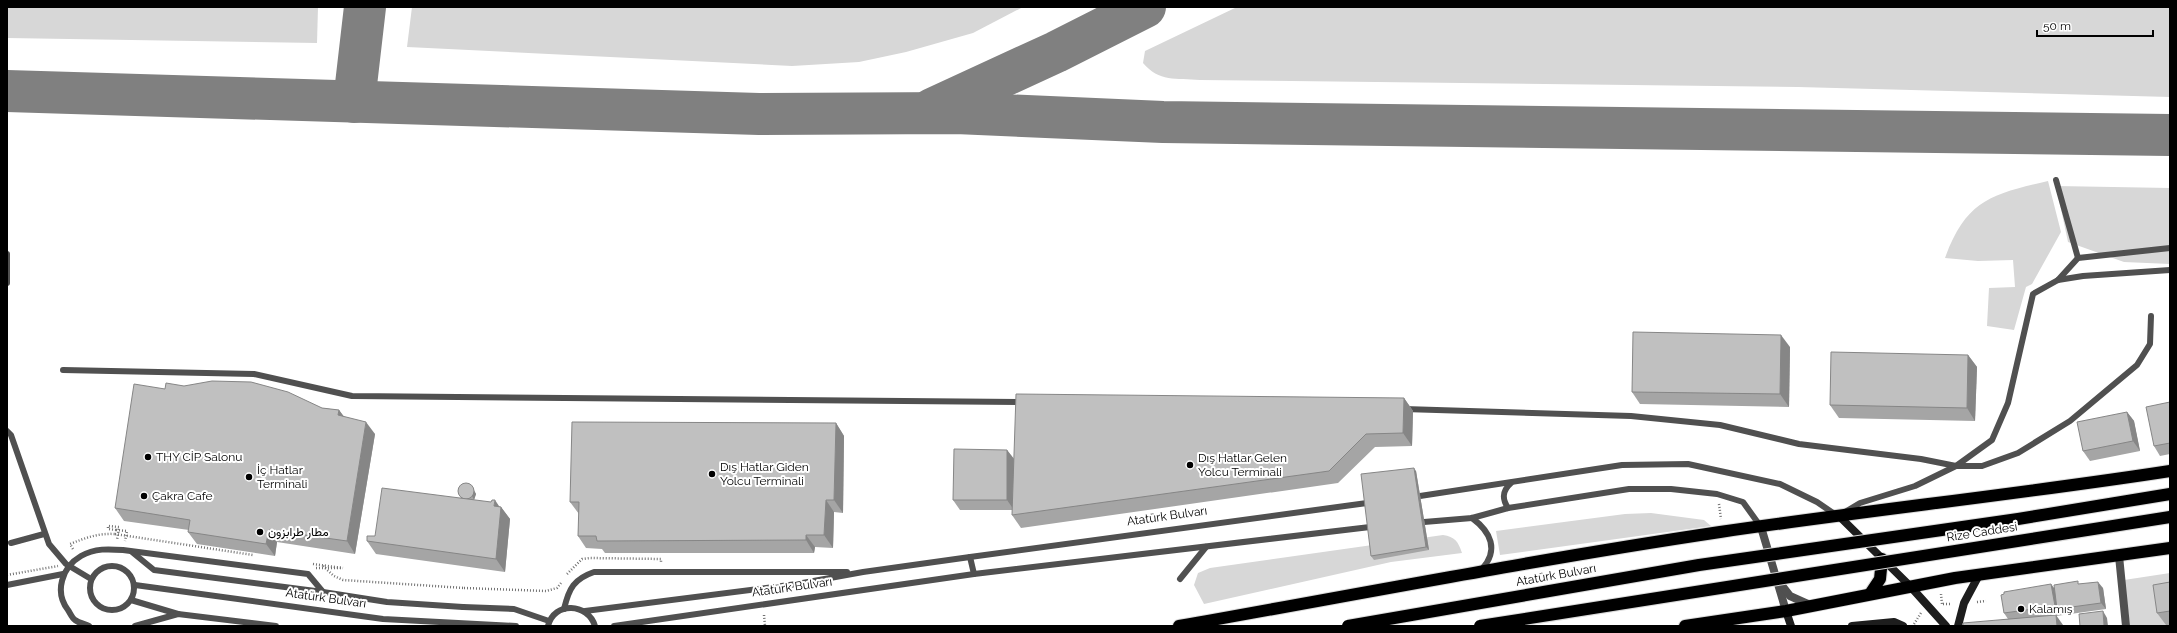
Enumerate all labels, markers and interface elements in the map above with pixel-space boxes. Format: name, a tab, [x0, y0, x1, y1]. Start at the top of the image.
scale bar	[2037, 12, 2153, 38]
text: 50 m	[2043, 19, 2071, 33]
place label: THY CİP Salonu	[156, 450, 242, 464]
place label: Dış Hatlar Gelen Yolcu Terminali	[1198, 451, 1287, 479]
marker: THY CİP Salonu	[143, 452, 153, 462]
place label: Dış Hatlar Giden Yolcu Terminali	[720, 460, 809, 488]
marker: Dış Hatlar Gelen Yolcu Terminali	[1185, 460, 1195, 470]
place label: İç Hatlar Terminali	[257, 463, 307, 491]
marker: Dış Hatlar Giden Yolcu Terminali	[707, 469, 717, 479]
marker: İç Hatlar Terminali	[244, 472, 254, 482]
place label: Çakra Cafe	[152, 489, 212, 503]
marker: Çakra Cafe	[139, 491, 149, 501]
street label: Atatürk Bulvarı	[1126, 503, 1208, 529]
street label: Rize Caddesi	[1946, 519, 2018, 545]
place label: مطار طرابزون	[268, 525, 329, 540]
marker: مطار طرابزون	[255, 527, 265, 537]
street label: Atatürk Bulvarı	[1515, 561, 1597, 589]
street label: Atatürk Bulvarı	[751, 574, 833, 600]
street label: Atatürk Bulvarı	[285, 585, 367, 611]
place label: Kalamış	[2029, 602, 2073, 616]
marker: Kalamış	[2016, 604, 2026, 614]

